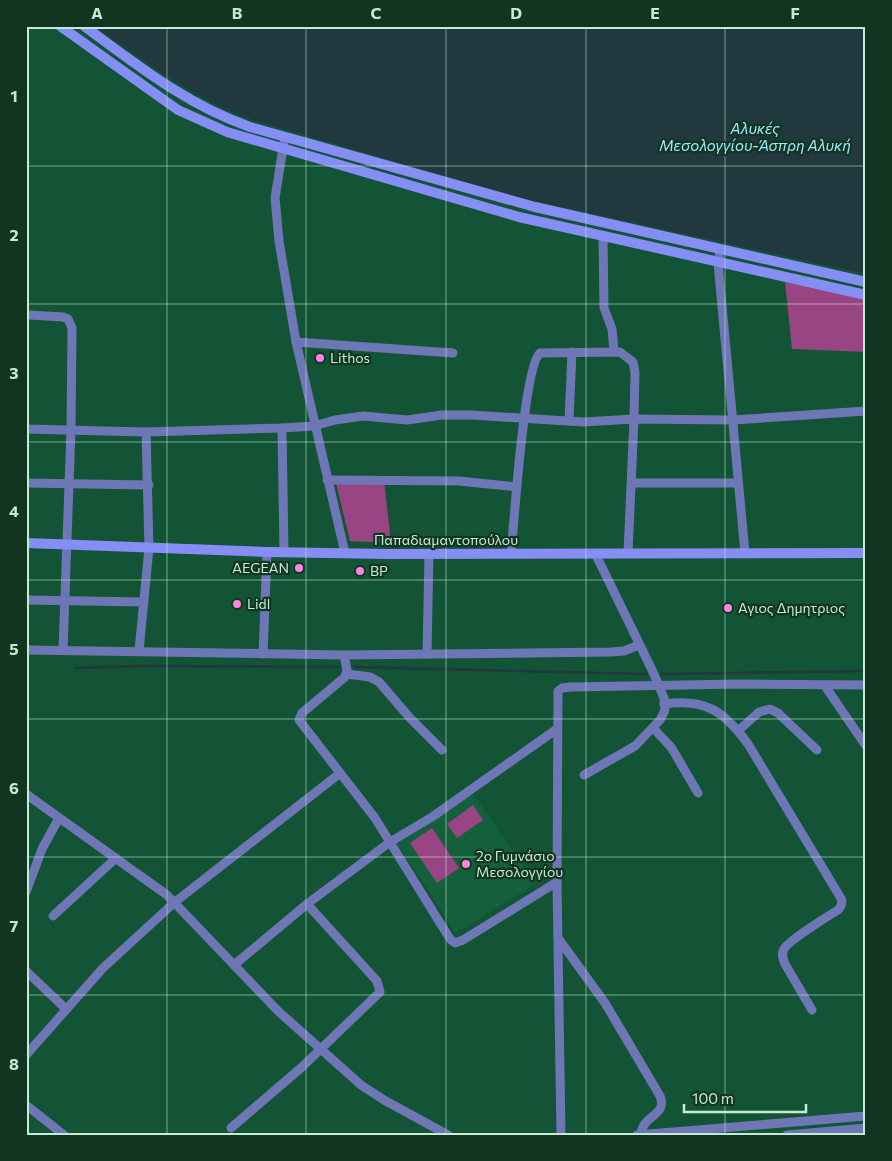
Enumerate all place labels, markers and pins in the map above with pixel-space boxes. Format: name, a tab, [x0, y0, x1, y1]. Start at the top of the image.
place label: Lithos	[330, 349, 370, 366]
marker: Lithos	[314, 352, 326, 364]
place label: AEGEAN	[232, 559, 289, 576]
marker: AEGEAN	[293, 562, 305, 574]
place label: BP	[370, 562, 388, 579]
marker: BP	[354, 565, 366, 577]
place label: Lidl	[247, 595, 270, 612]
marker: Lidl	[231, 598, 243, 610]
place label: Αγιος Δημητριος	[738, 599, 845, 616]
marker: Αγιος Δημητριος	[722, 602, 734, 614]
place label: 2ο Γυμνάσιο Μεσολογγίου	[476, 847, 563, 880]
marker: 2ο Γυμνάσιο Μεσολογγίου	[460, 858, 472, 870]

